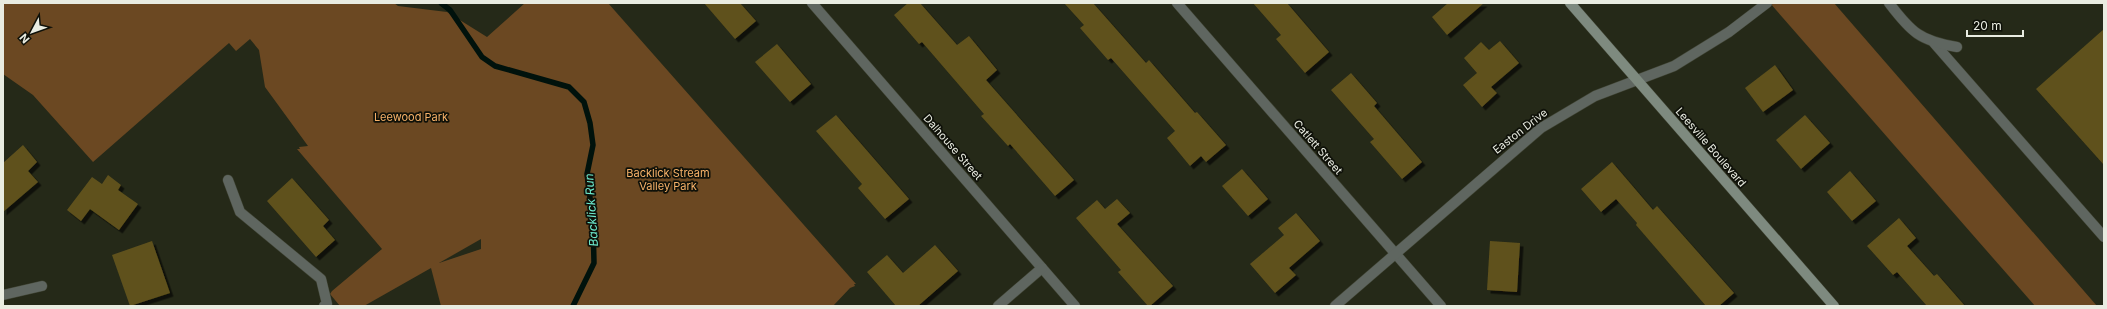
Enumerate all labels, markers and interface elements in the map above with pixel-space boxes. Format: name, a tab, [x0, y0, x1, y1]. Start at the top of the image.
north arrow	[12, 12, 52, 52]
scale bar	[1967, 12, 2023, 38]
text: 20 m	[1973, 18, 2002, 33]
text: N	[16, 31, 32, 46]
street label: Leesville Boulevard	[1673, 104, 1749, 190]
street label: Easton Drive	[1490, 105, 1550, 157]
park label: Leewood Park	[374, 110, 448, 124]
street label: Dalhouse Street	[921, 111, 986, 183]
street label: Catlett Street	[1290, 117, 1346, 178]
park label: Backlick Stream Valley Park	[626, 166, 710, 193]
water label: Backlick Run	[581, 173, 601, 247]

